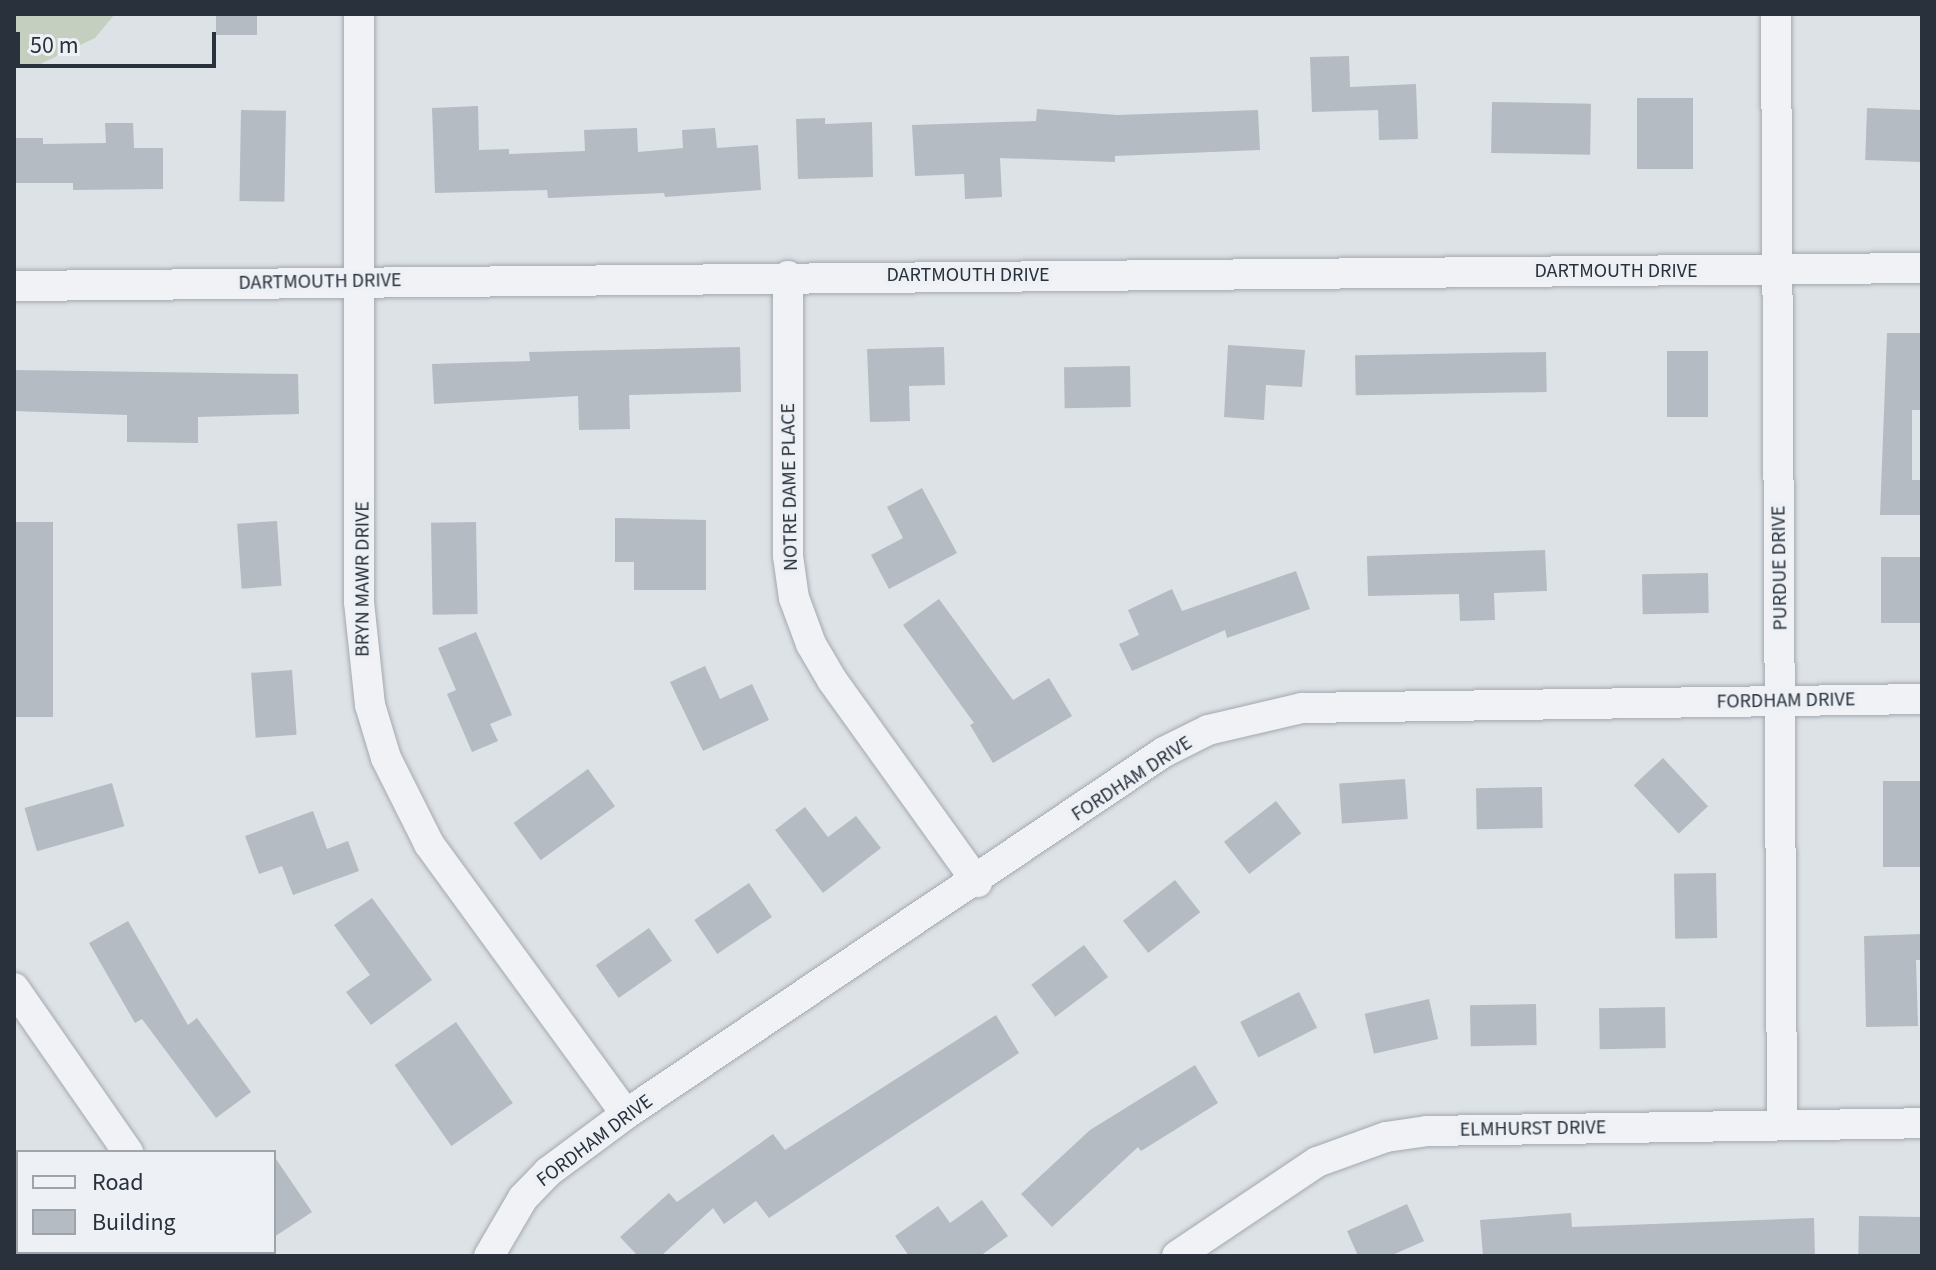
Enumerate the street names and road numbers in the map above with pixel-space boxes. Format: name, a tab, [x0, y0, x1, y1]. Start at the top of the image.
street label: DARTMOUTH DRIVE	[1534, 259, 1698, 283]
street label: DARTMOUTH DRIVE	[886, 263, 1050, 287]
street label: DARTMOUTH DRIVE	[238, 269, 402, 295]
street label: NOTRE DAME PLACE	[777, 403, 803, 571]
street label: BRYN MAWR DRIVE	[351, 501, 375, 657]
street label: PURDUE DRIVE	[1767, 505, 1793, 631]
street label: FORDHAM DRIVE	[1716, 688, 1856, 714]
street label: FORDHAM DRIVE	[1067, 731, 1197, 827]
street label: FORDHAM DRIVE	[532, 1090, 658, 1192]
street label: ELMHURST DRIVE	[1459, 1116, 1607, 1142]

